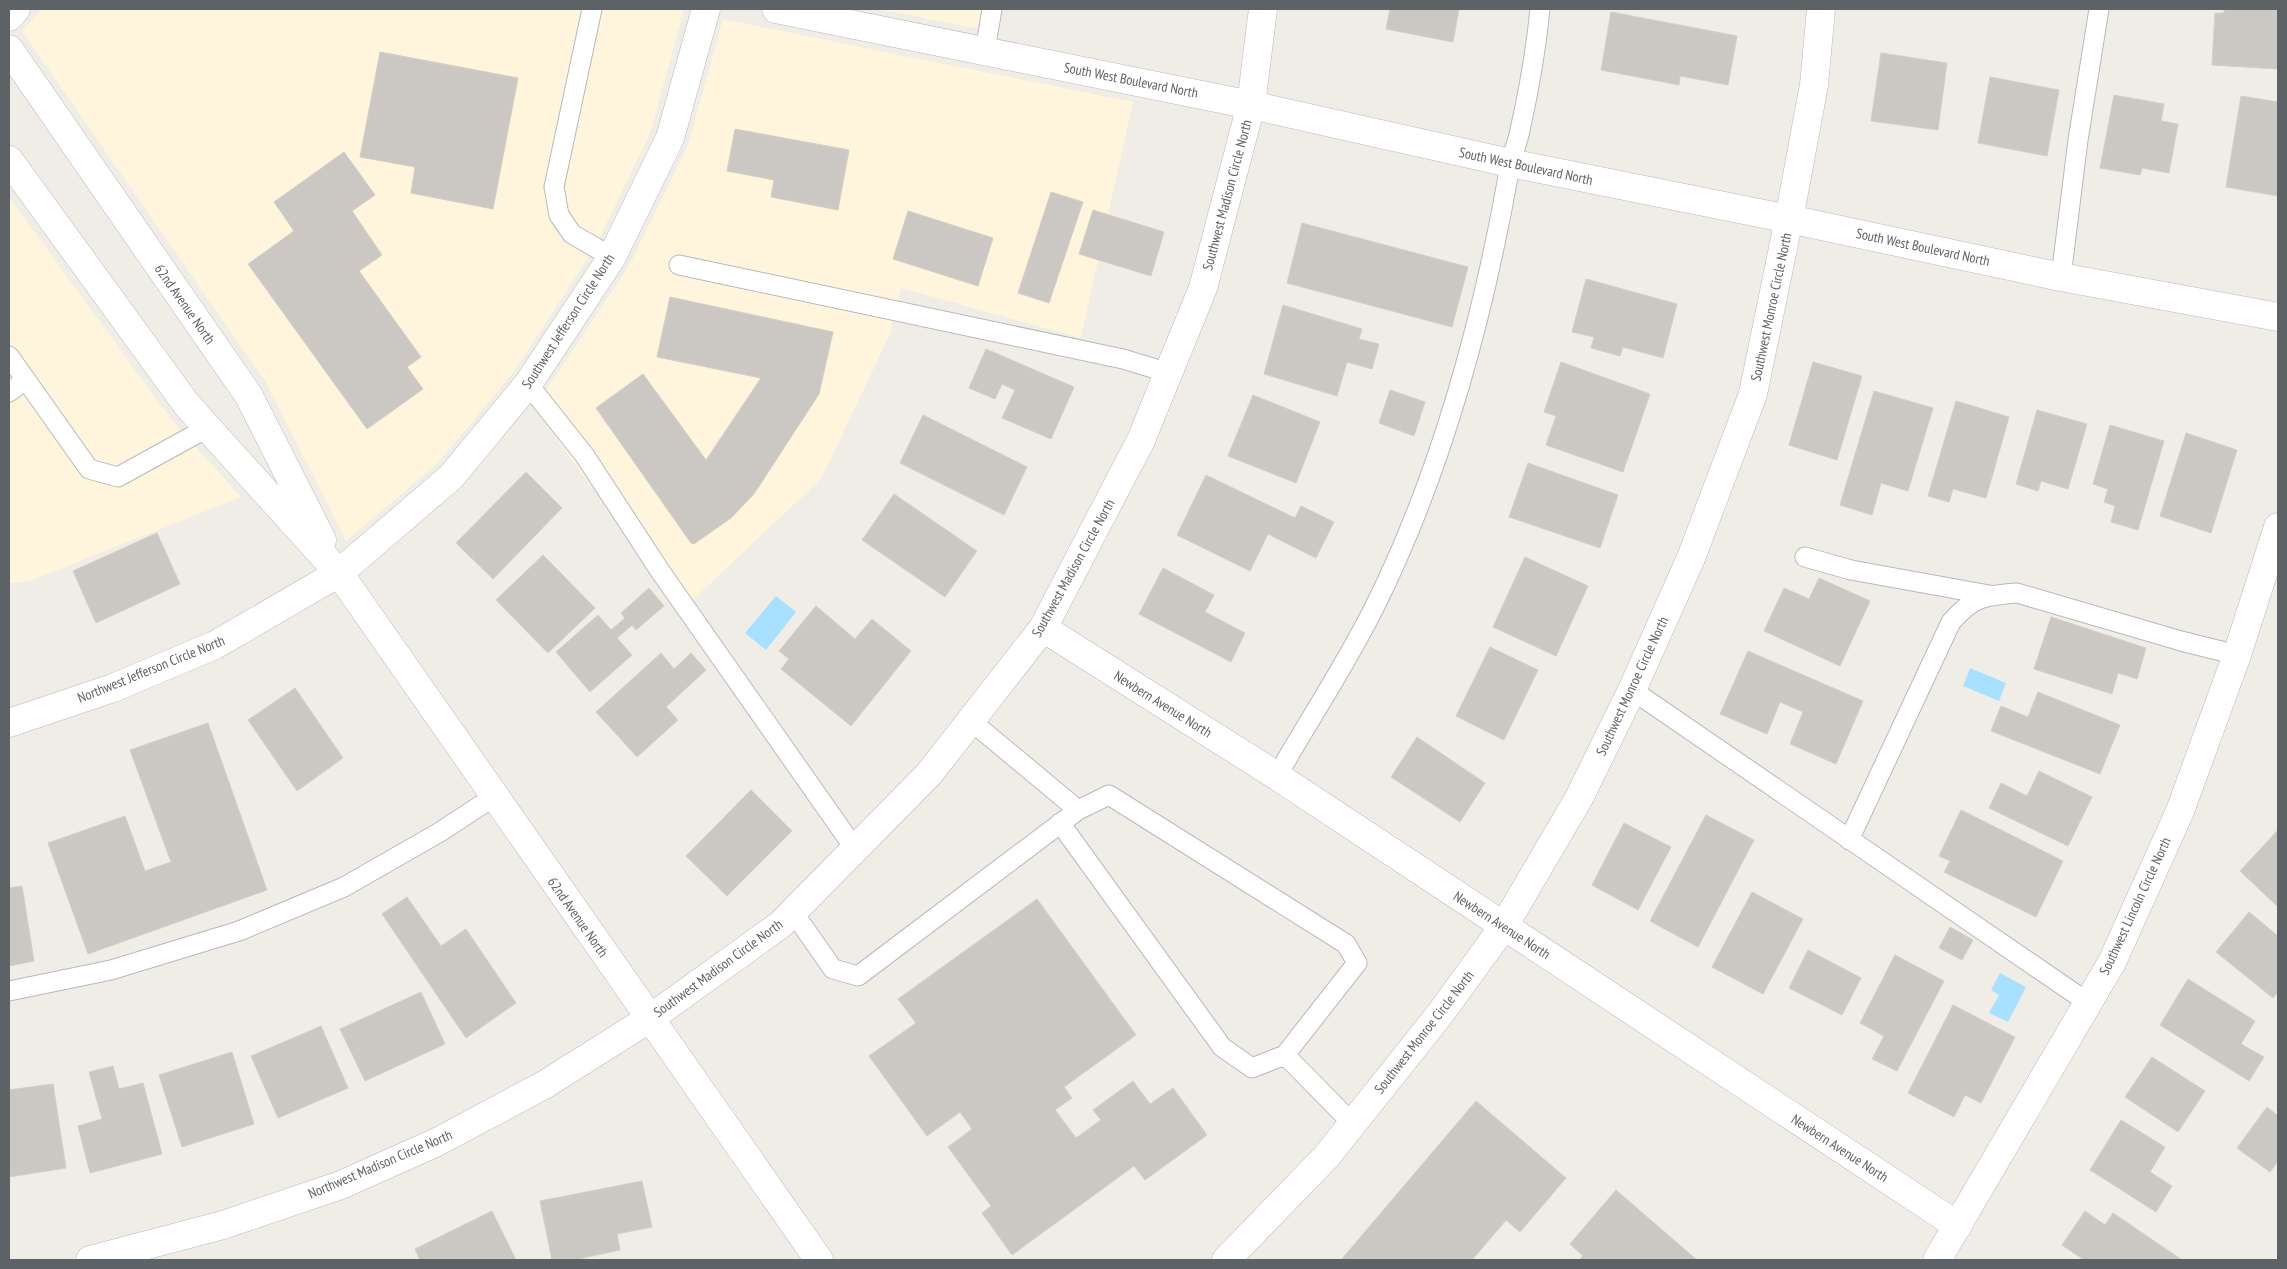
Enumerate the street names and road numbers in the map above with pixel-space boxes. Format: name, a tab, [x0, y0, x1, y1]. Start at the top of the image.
street label: South West Boulevard North	[1062, 58, 1200, 102]
street label: Southwest Madison Circle North	[1198, 118, 1256, 272]
street label: South West Boulevard North	[1457, 143, 1595, 189]
street label: South West Boulevard North	[1854, 224, 1992, 270]
street label: Southwest Monroe Circle North	[1746, 231, 1796, 383]
street label: Southwest Jefferson Circle North	[518, 250, 618, 392]
street label: 62nd Avenue North	[151, 261, 219, 347]
street label: Southwest Madison Circle North	[1028, 496, 1118, 640]
street label: Southwest Monroe Circle North	[1592, 614, 1672, 758]
street label: Northwest Jefferson Circle North	[75, 631, 227, 707]
street label: Newbern Avenue North	[1111, 667, 1215, 741]
street label: Southwest Lincoln Circle North	[2095, 834, 2175, 978]
street label: 62nd Avenue North	[544, 874, 612, 960]
street label: Newbern Avenue North	[1450, 887, 1554, 963]
street label: Southwest Madison Circle North	[650, 915, 786, 1021]
street label: Southwest Monroe Circle North	[1370, 967, 1478, 1097]
street label: Newbern Avenue North	[1788, 1110, 1892, 1186]
street label: Northwest Madison Circle North	[305, 1125, 455, 1203]

